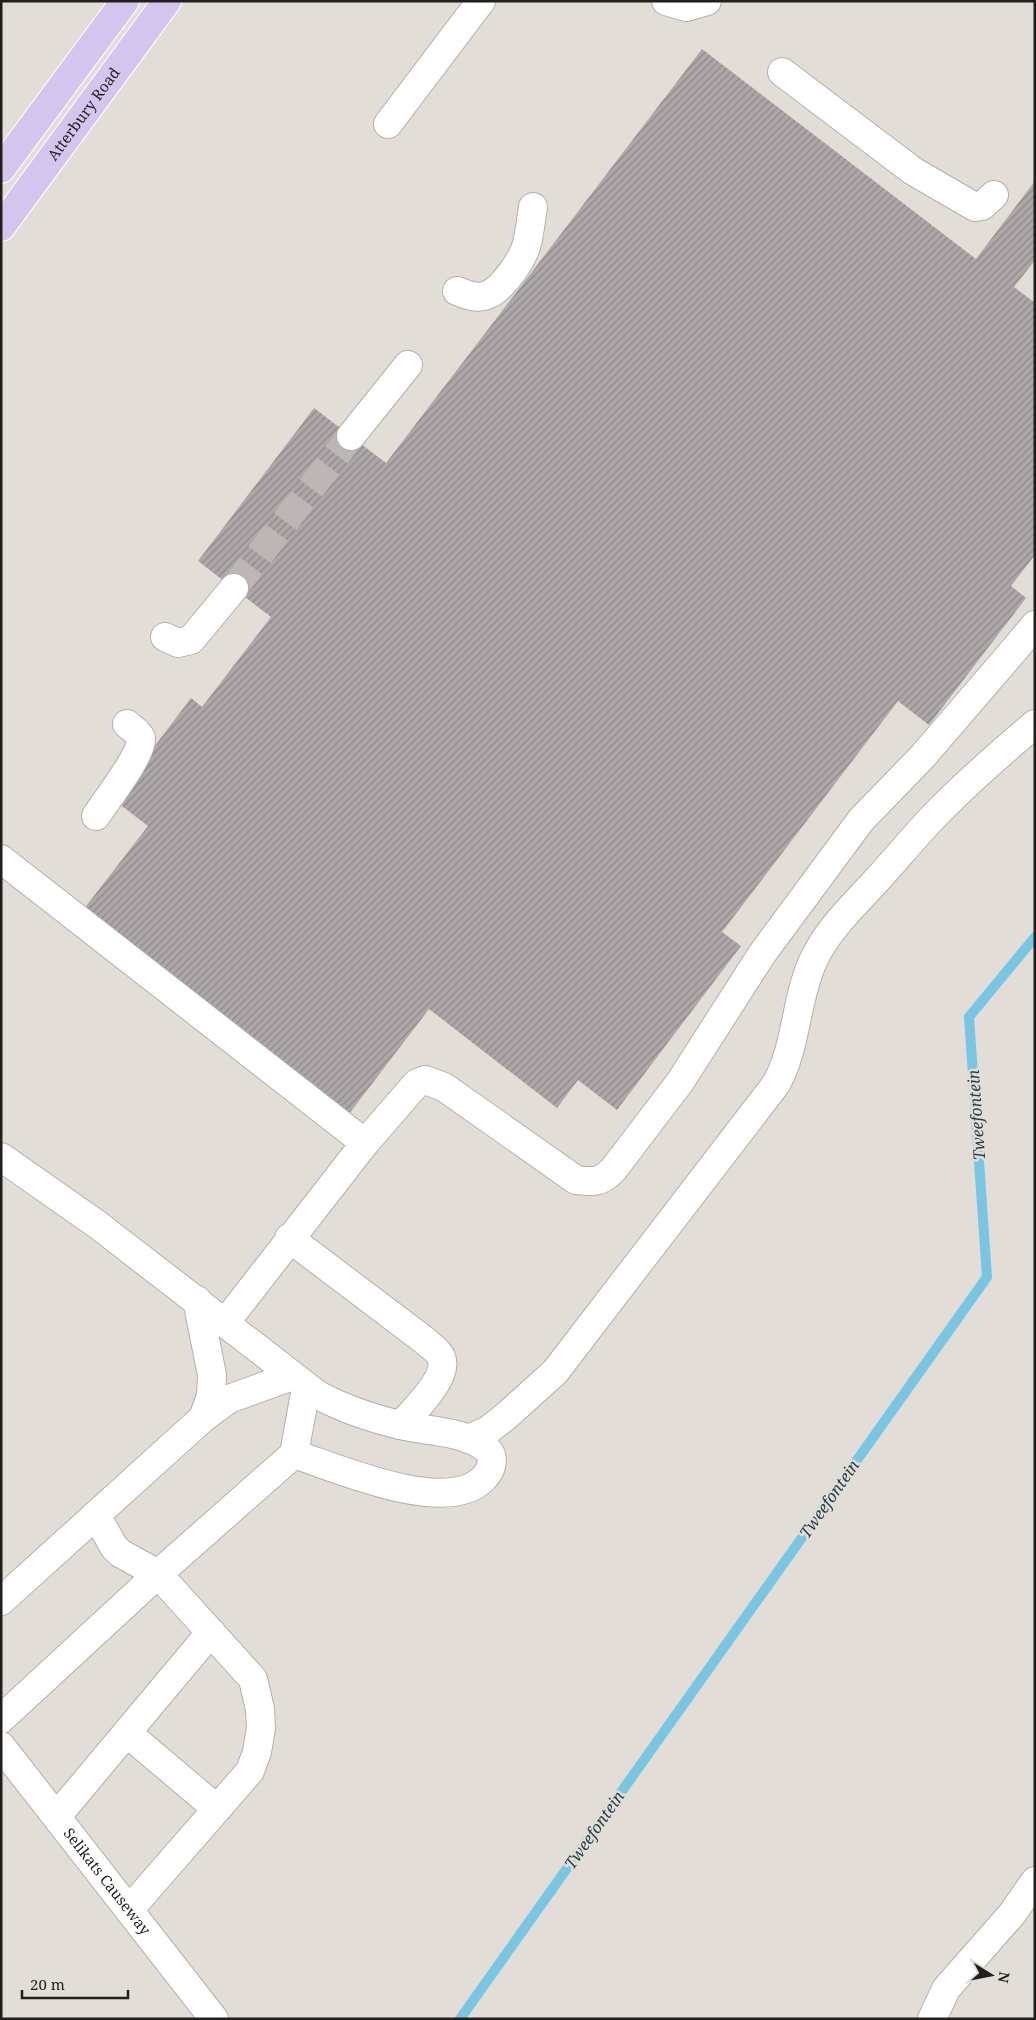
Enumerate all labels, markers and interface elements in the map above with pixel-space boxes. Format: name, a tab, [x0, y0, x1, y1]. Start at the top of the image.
street label: Atterbury Road	[42, 63, 124, 164]
water label: Tweefontein	[962, 1069, 990, 1161]
water label: Tweefontein	[794, 1455, 864, 1542]
water label: Tweefontein	[559, 1786, 629, 1873]
street label: Selikats Causeway	[60, 1823, 156, 1939]
north arrow	[966, 1950, 1016, 2000]
scale bar	[22, 1968, 129, 2000]
text: N	[994, 1970, 1015, 1984]
text: 20 m	[30, 1974, 65, 1994]

